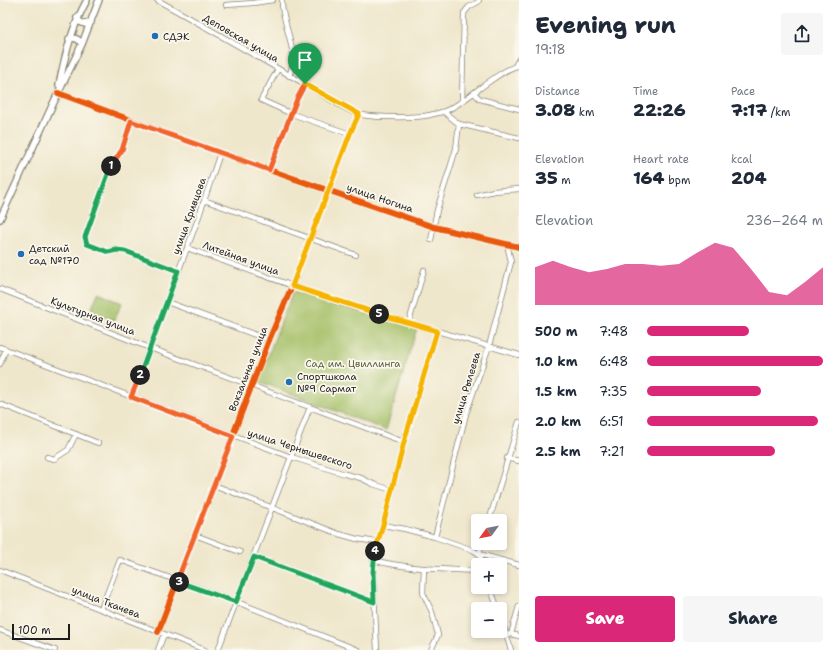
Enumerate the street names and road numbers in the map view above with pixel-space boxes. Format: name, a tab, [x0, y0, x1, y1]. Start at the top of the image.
street label: Деповская улица	[201, 11, 282, 65]
street label: улица Кривцова	[169, 175, 209, 256]
street label: улица Ногина	[345, 181, 416, 216]
street label: Литейная улица	[201, 238, 282, 278]
street label: Культурная улица	[49, 294, 138, 338]
street label: Вокзальная улица	[226, 324, 271, 413]
street label: улица Рылеева	[449, 350, 483, 426]
street label: улица Чернышевского	[246, 426, 354, 472]
street label: улица Ткачева	[70, 583, 143, 621]

